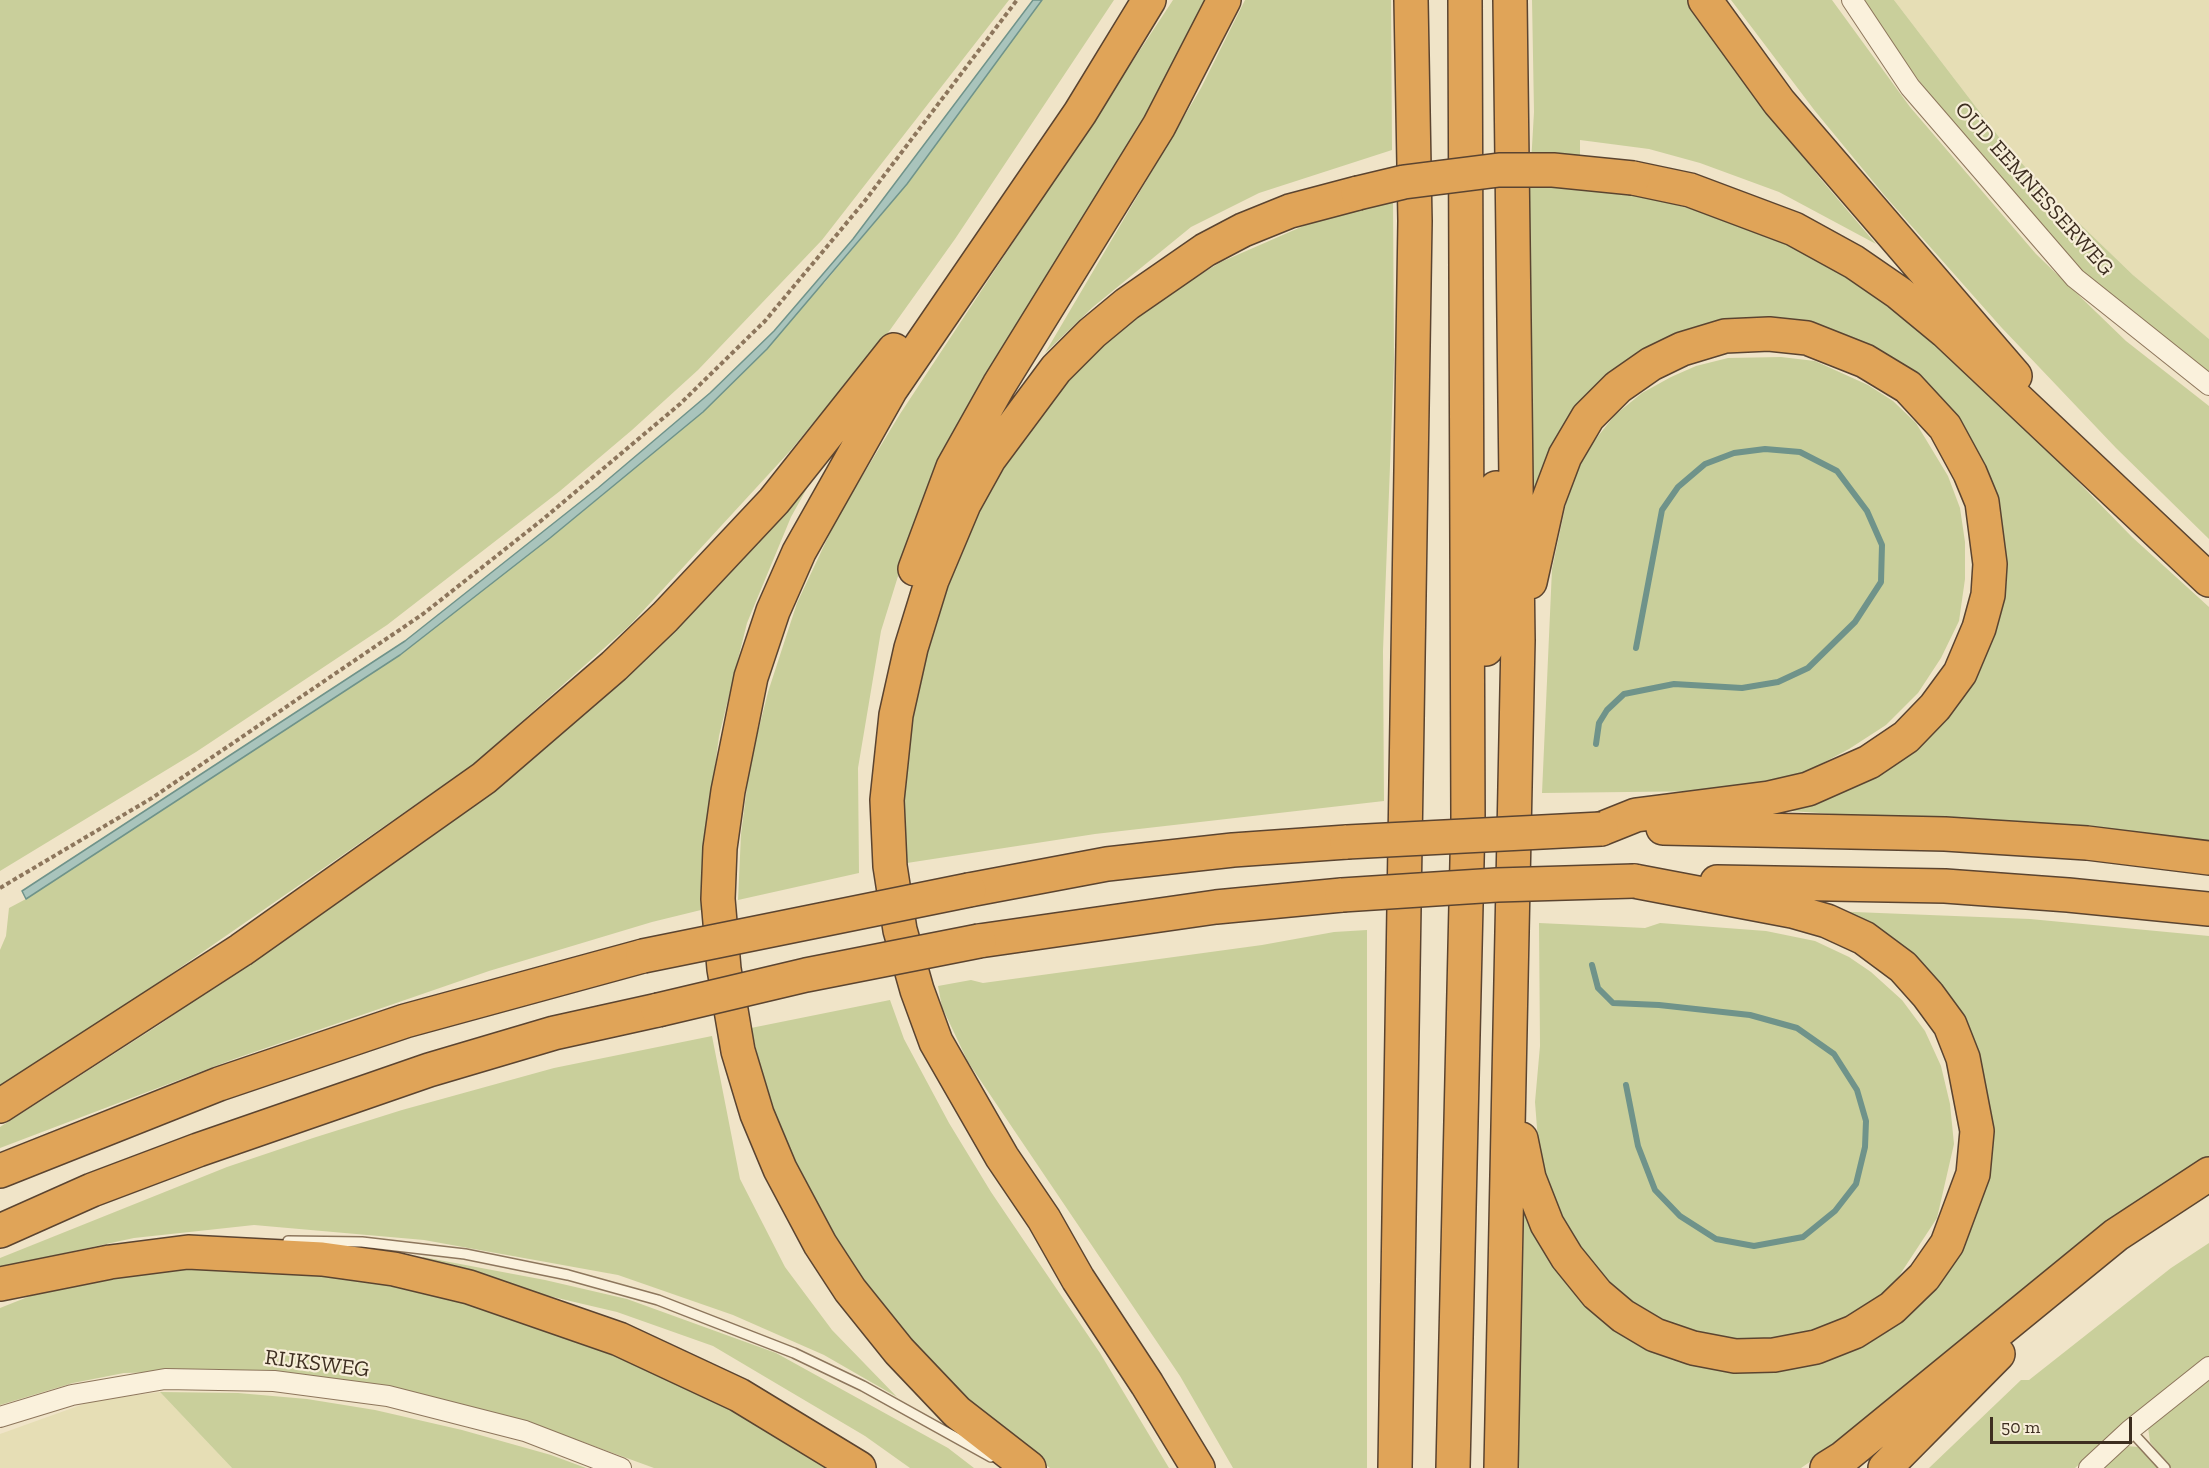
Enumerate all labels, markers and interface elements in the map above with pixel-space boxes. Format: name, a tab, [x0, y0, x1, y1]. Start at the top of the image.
street label: OUD EEMNESSERWEG	[1949, 97, 2119, 281]
street label: RIJKSWEG	[263, 1344, 371, 1384]
scale bar	[1993, 1405, 2136, 1443]
text: 50 m	[2001, 1416, 2040, 1438]

